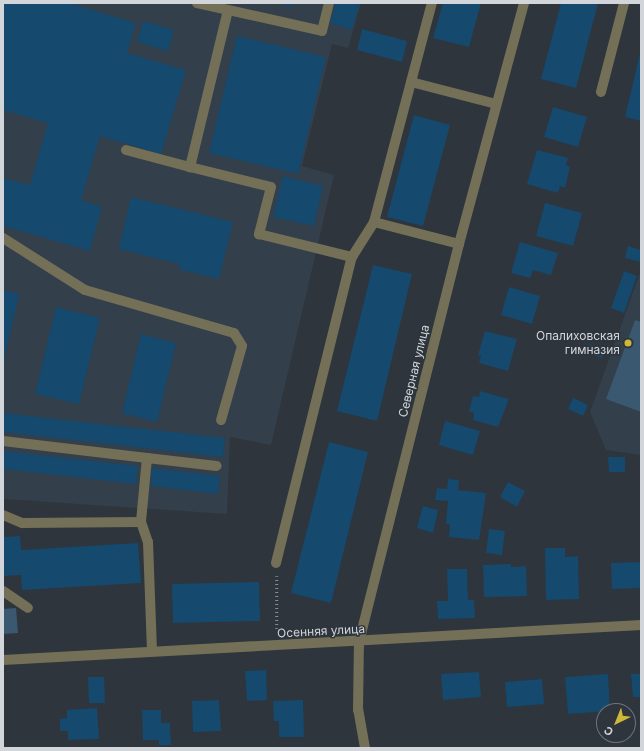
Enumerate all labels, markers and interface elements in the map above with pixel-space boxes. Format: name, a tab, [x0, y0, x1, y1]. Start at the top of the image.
street label: Северная улица	[396, 323, 432, 419]
place label: Опалиховская гимназия	[536, 329, 620, 357]
marker: Опалиховская гимназия	[623, 338, 633, 348]
street label: Осенняя улица	[277, 622, 365, 640]
north arrow	[596, 703, 636, 743]
text: С	[601, 723, 616, 739]

